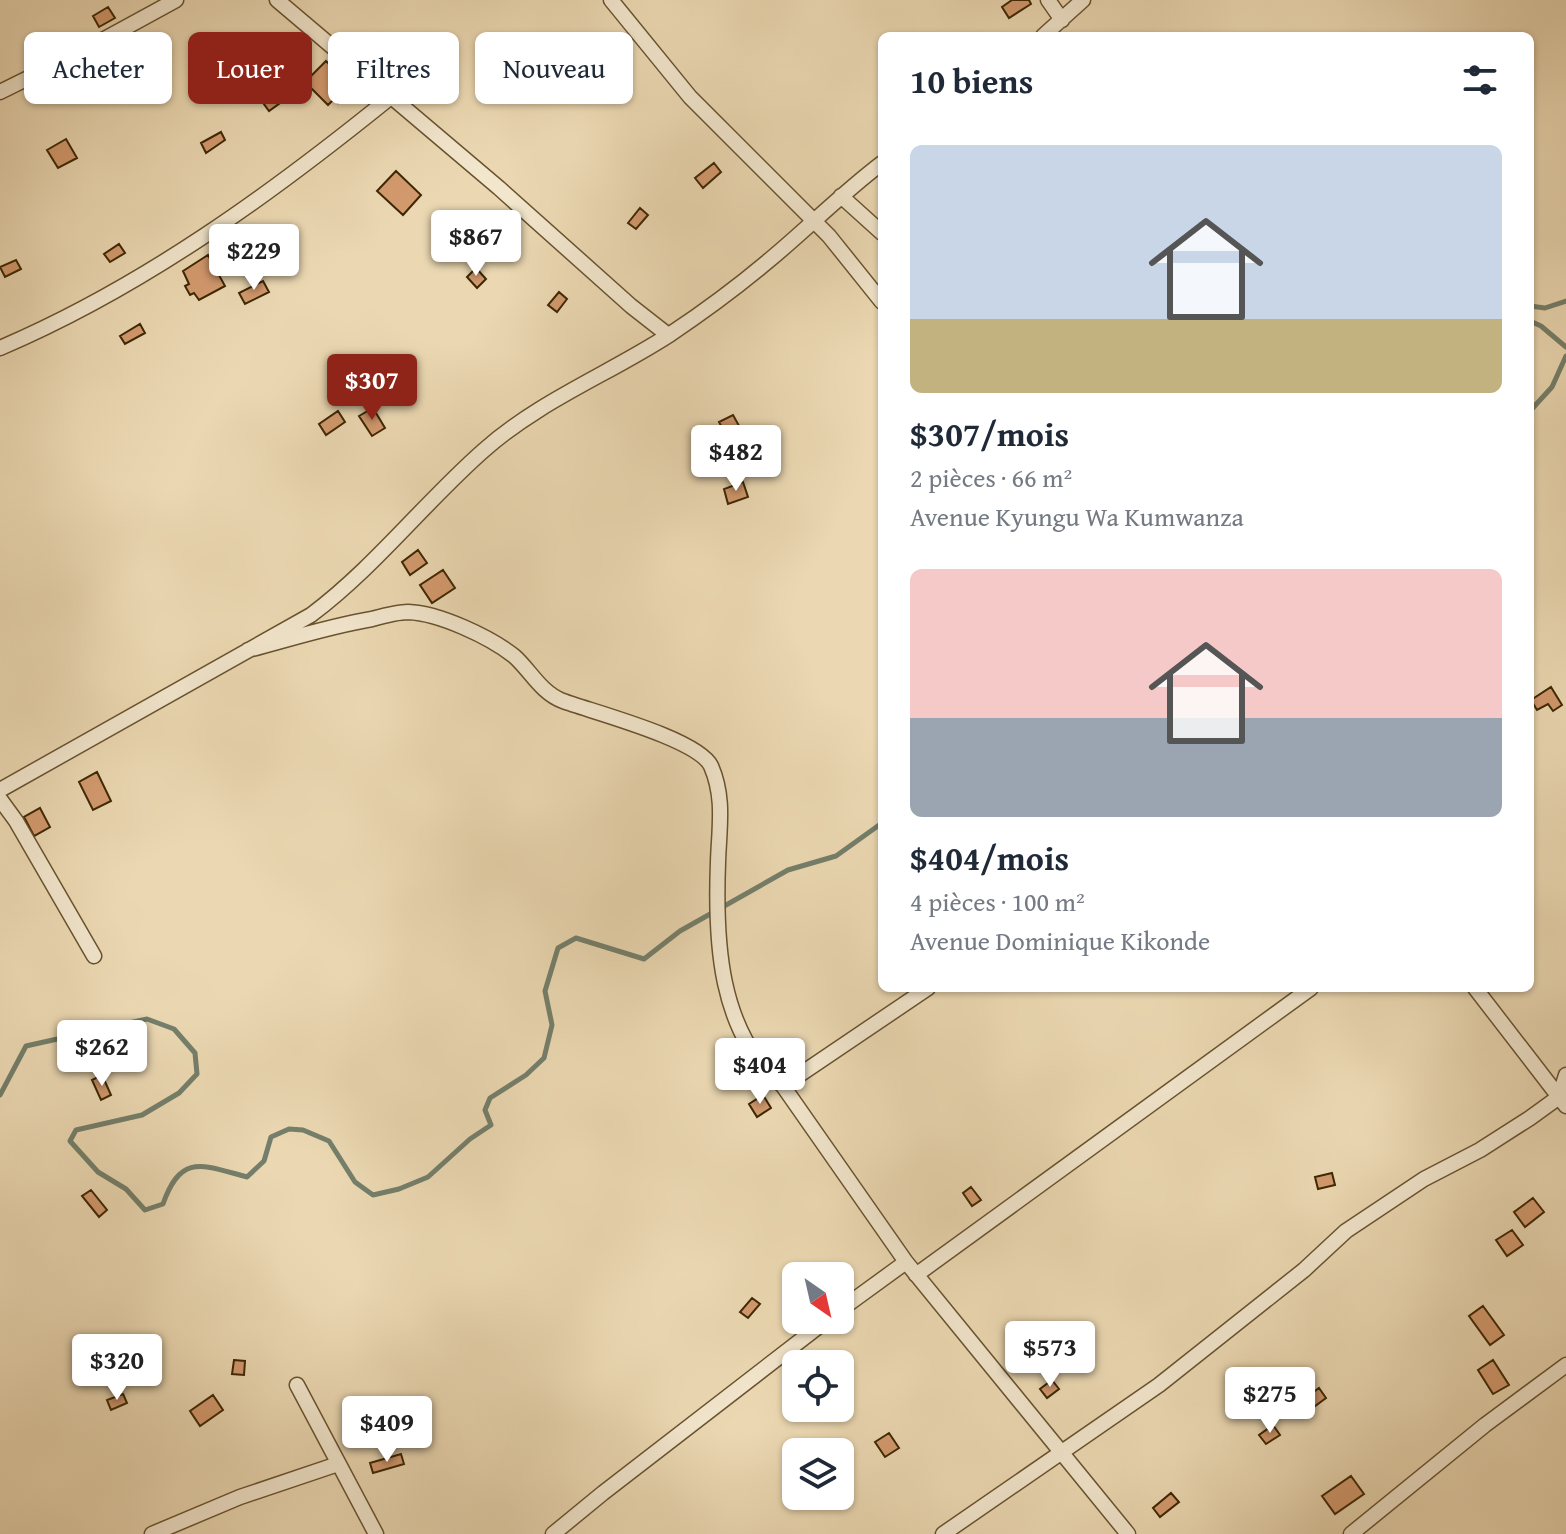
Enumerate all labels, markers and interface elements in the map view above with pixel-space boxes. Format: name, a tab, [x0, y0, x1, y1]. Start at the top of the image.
chip: Acheter	[24, 32, 172, 104]
chip: Louer	[188, 32, 312, 104]
chip: Filtres	[328, 32, 459, 104]
chip: Nouveau	[475, 32, 633, 104]
text: 10 biens	[910, 56, 1033, 105]
icon: filters	[1458, 58, 1502, 102]
icon: home	[1134, 197, 1278, 341]
pin: $867	[429, 210, 523, 278]
text: $867	[449, 216, 503, 255]
pin: $229	[207, 224, 301, 292]
text: $229	[227, 230, 281, 269]
pin: $307	[325, 354, 419, 422]
text: $307	[345, 360, 399, 399]
text: $307/mois	[910, 409, 1069, 458]
pin: $482	[689, 425, 783, 493]
text: $482	[709, 431, 763, 470]
text: 2 pièces · 66 m²	[910, 458, 1072, 497]
text: Avenue Kyungu Wa Kumwanza	[910, 497, 1244, 536]
icon: home	[1134, 621, 1278, 765]
text: $404/mois	[910, 833, 1069, 882]
text: 4 pièces · 100 m²	[910, 882, 1085, 921]
text: Avenue Dominique Kikonde	[910, 921, 1210, 960]
pin: $262	[55, 1020, 149, 1088]
text: $262	[75, 1026, 129, 1065]
pin: $404	[713, 1038, 807, 1106]
text: $404	[733, 1044, 787, 1083]
north arrow	[782, 1262, 854, 1334]
map controls	[782, 1262, 854, 1510]
pin: $573	[1003, 1321, 1097, 1389]
text: $573	[1023, 1327, 1077, 1366]
pin: $320	[70, 1334, 164, 1402]
text: $320	[90, 1340, 144, 1379]
button: locate	[782, 1350, 854, 1422]
pin: $275	[1223, 1367, 1317, 1435]
text: $275	[1243, 1373, 1297, 1412]
pin: $409	[340, 1396, 434, 1464]
text: $409	[360, 1402, 414, 1441]
button: layers	[782, 1438, 854, 1510]

